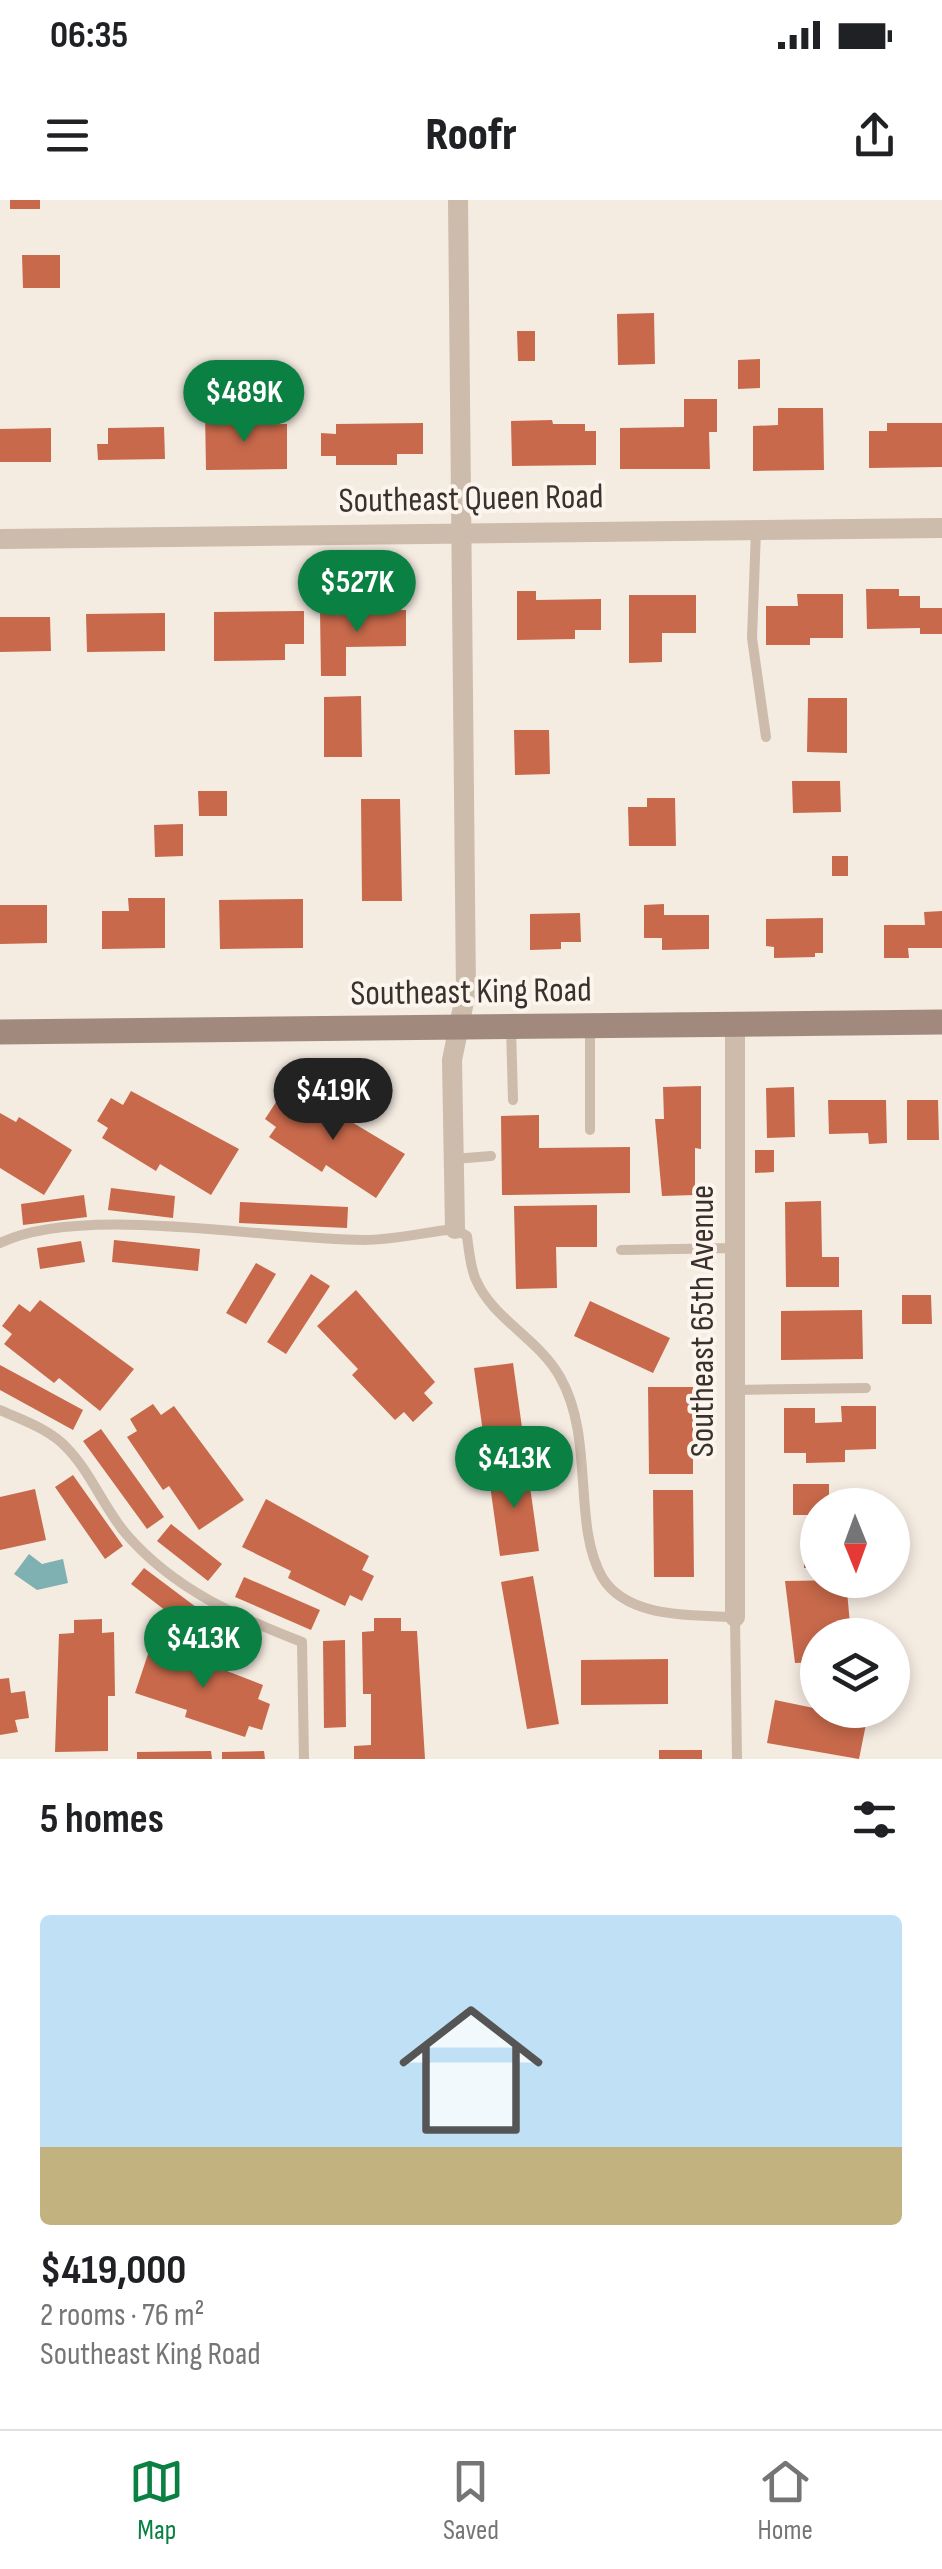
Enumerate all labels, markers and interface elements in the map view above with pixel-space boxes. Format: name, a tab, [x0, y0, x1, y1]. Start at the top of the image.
text: 06:35	[50, 13, 128, 58]
icon: menu	[40, 108, 95, 163]
text: Roofr	[425, 108, 517, 163]
icon: share	[847, 108, 902, 163]
pin: $489K	[174, 360, 314, 445]
text: $489K	[205, 373, 283, 412]
street label: Southeast Queen Road	[338, 475, 604, 523]
pin: $527K	[287, 550, 427, 635]
text: $527K	[320, 563, 394, 602]
street label: Southeast King Road	[350, 968, 592, 1016]
pin: $419K	[263, 1058, 403, 1143]
text: $419K	[296, 1071, 370, 1110]
street label: Southeast 65th Avenue	[681, 1185, 724, 1457]
pin: $413K	[444, 1426, 584, 1511]
text: $413K	[477, 1439, 551, 1478]
north arrow	[800, 1488, 910, 1598]
map controls	[800, 1488, 910, 1728]
pin: $413K	[133, 1606, 273, 1691]
button: layers	[800, 1618, 910, 1728]
text: $413K	[166, 1619, 240, 1658]
icon: filters	[847, 1792, 902, 1847]
text: 5 homes	[40, 1794, 164, 1845]
icon: home	[381, 1980, 561, 2160]
text: $419,000	[40, 2245, 186, 2296]
text: 2 rooms · 76 m²	[40, 2296, 204, 2335]
text: Southeast King Road	[40, 2335, 261, 2374]
tab: Map	[129, 2454, 184, 2547]
tab: Saved	[443, 2454, 499, 2547]
tab: Home	[758, 2454, 813, 2547]

